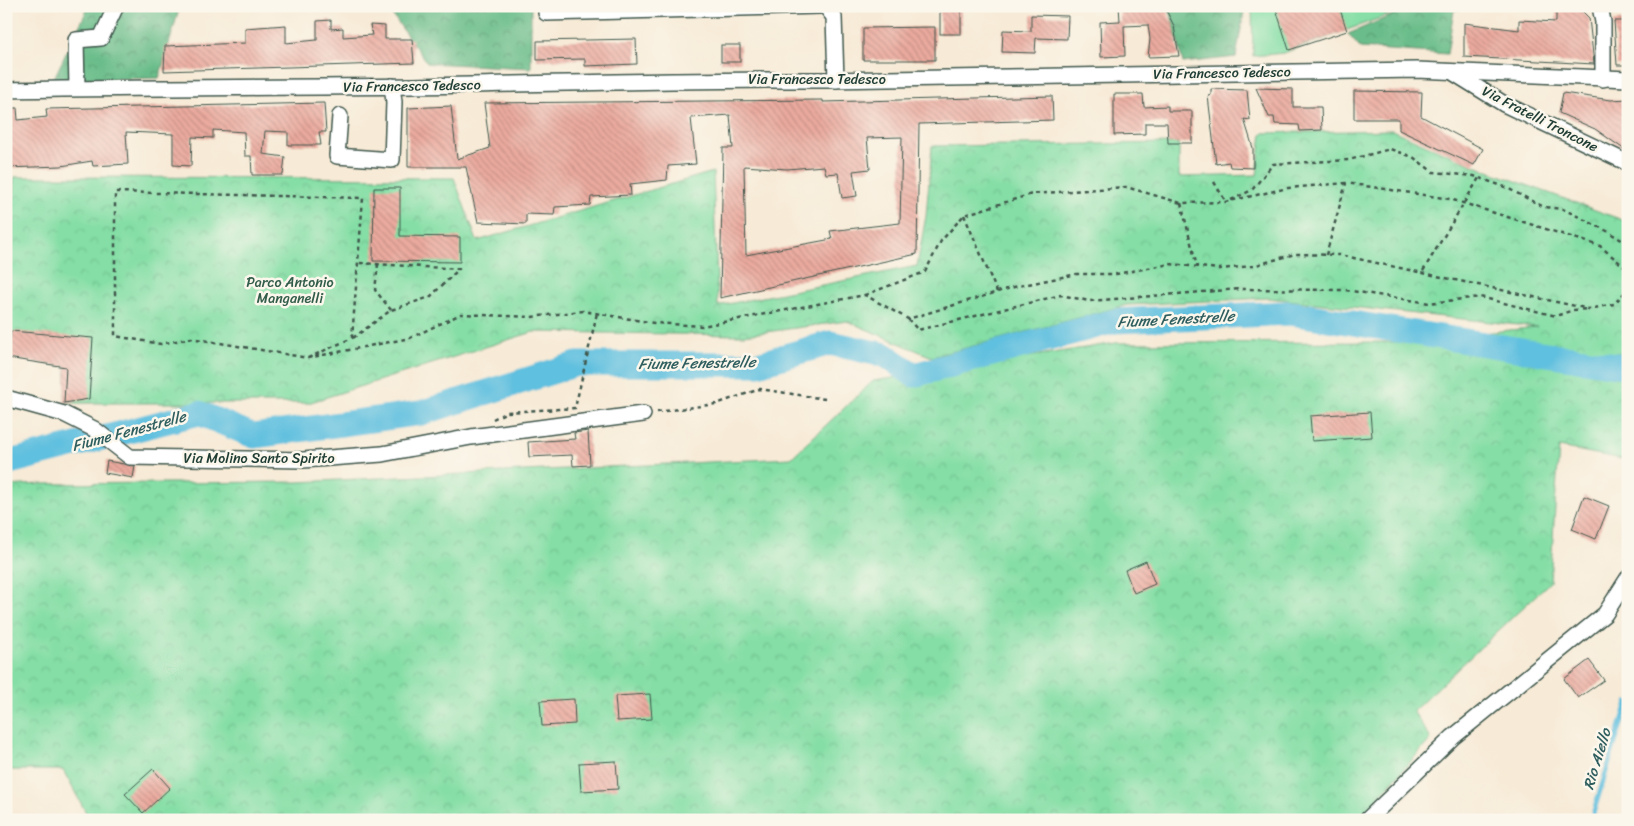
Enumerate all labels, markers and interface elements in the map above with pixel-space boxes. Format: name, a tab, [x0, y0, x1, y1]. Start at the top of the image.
street label: Via Francesco Tedesco	[1153, 59, 1291, 87]
street label: Via Francesco Tedesco	[748, 67, 886, 92]
street label: Via Francesco Tedesco	[343, 72, 481, 100]
street label: Via Fratelli Troncone	[1477, 79, 1603, 159]
park label: Parco Antonio Manganelli	[246, 270, 334, 311]
water label: Fiume Fenestrelle	[1117, 303, 1236, 335]
water label: Fiume Fenestrelle	[638, 349, 757, 377]
water label: Fiume Fenestrelle	[69, 403, 190, 459]
street label: Via Molino Santo Spirito	[183, 446, 335, 471]
water label: Rio Aiello	[1575, 724, 1619, 793]

